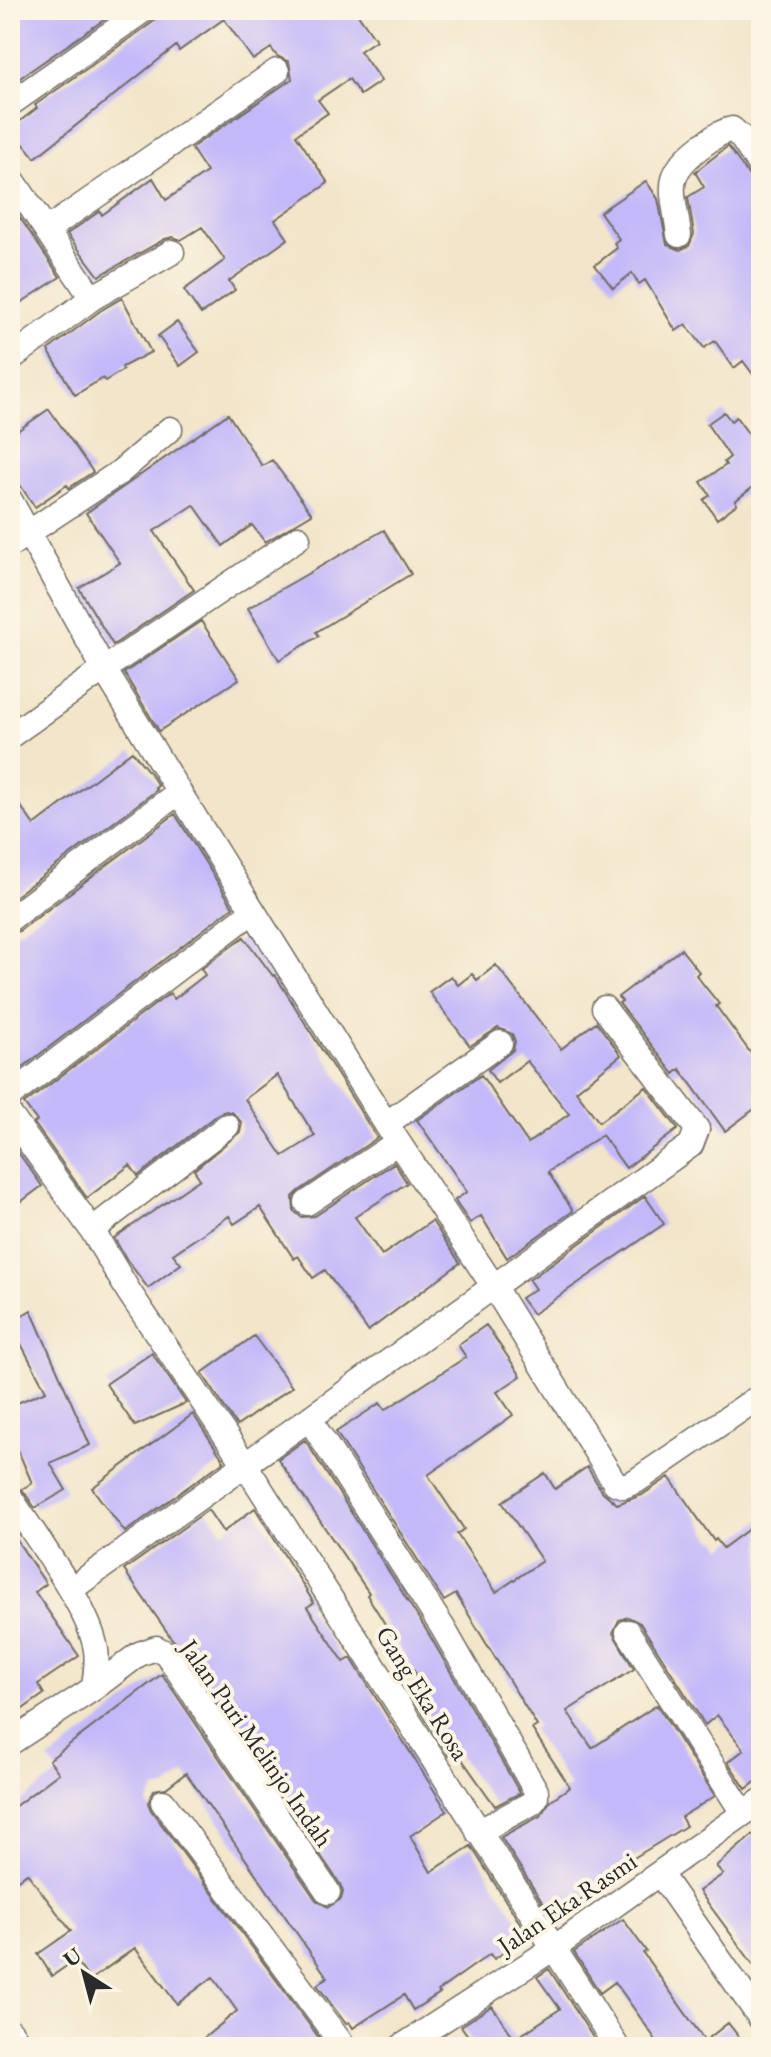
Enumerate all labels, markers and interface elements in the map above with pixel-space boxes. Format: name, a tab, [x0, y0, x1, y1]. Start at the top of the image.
street label: Gang Eka Rosa	[368, 1619, 478, 1767]
street label: Jalan Puri Melinjo Indah	[171, 1631, 341, 1853]
street label: Jalan Eka Rasmi	[489, 1844, 643, 1963]
north arrow	[44, 1933, 124, 2013]
text: U	[57, 1940, 88, 1974]

